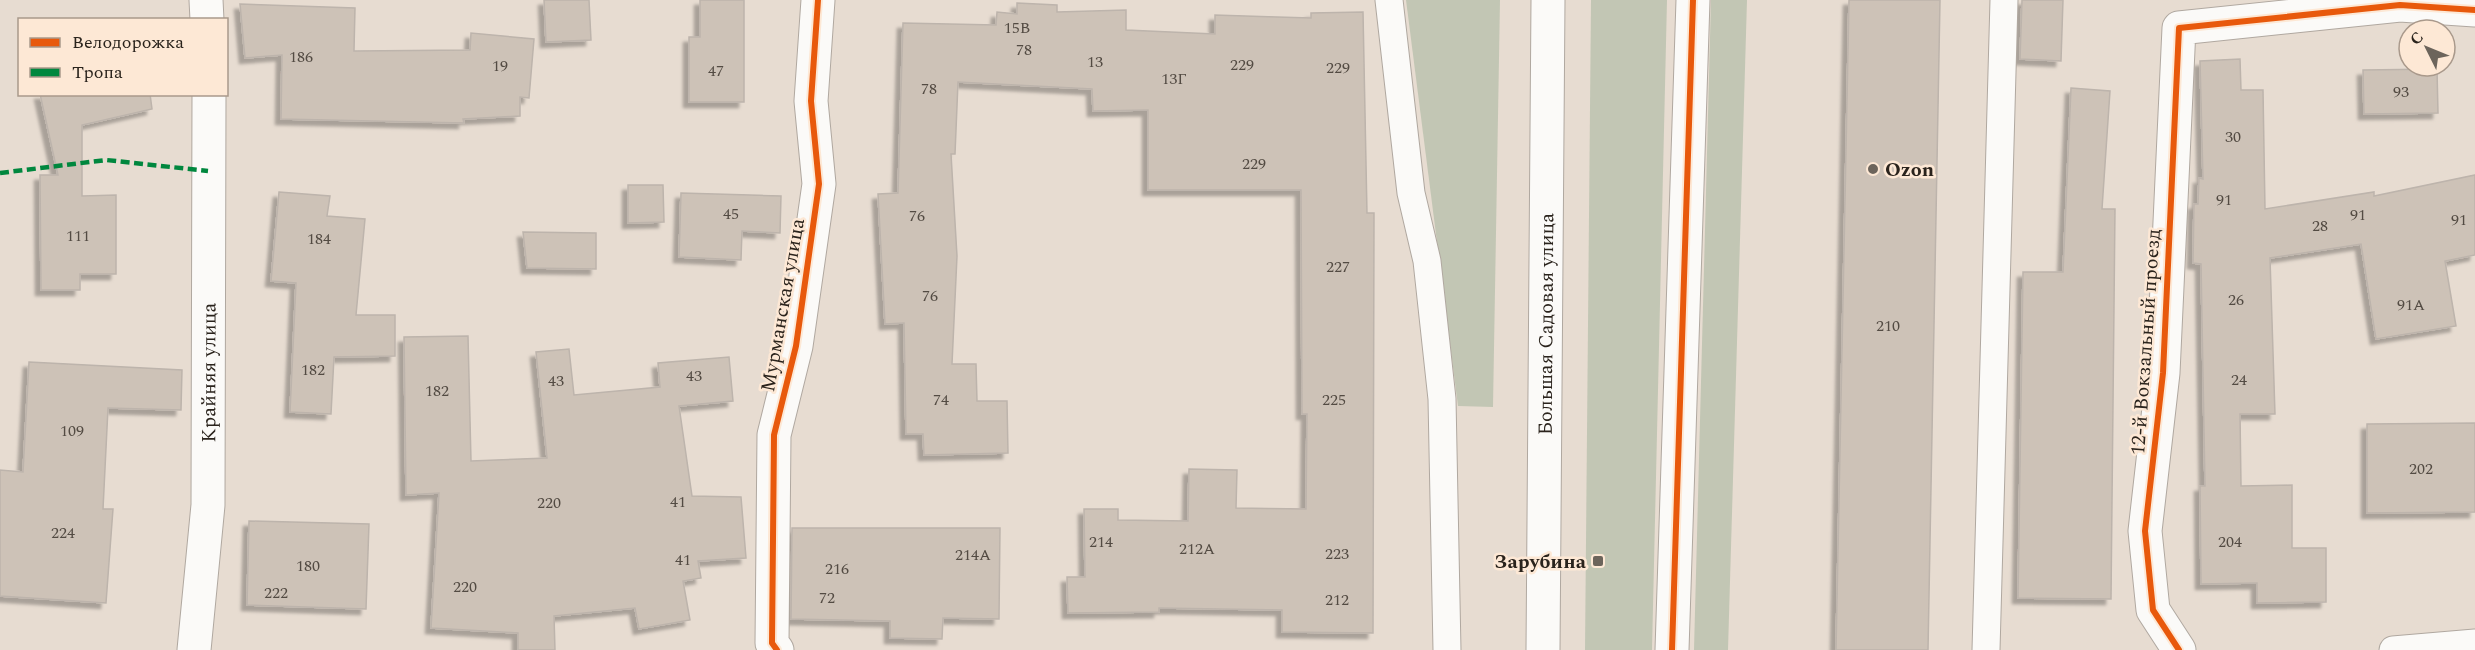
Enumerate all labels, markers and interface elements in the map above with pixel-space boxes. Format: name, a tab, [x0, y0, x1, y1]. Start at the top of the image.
house number: 15В	[1004, 16, 1030, 40]
legend	[18, 18, 228, 96]
north arrow	[2397, 18, 2457, 78]
text: С	[2404, 26, 2429, 51]
text: Велодорожка	[72, 29, 184, 56]
house number: 78	[1016, 38, 1032, 62]
house number: 186	[289, 45, 313, 69]
house number: 13	[1087, 50, 1103, 74]
house number: 229	[1230, 53, 1254, 77]
house number: 19	[492, 54, 508, 78]
house number: 229	[1326, 56, 1350, 80]
text: Тропа	[72, 59, 123, 86]
house number: 47	[708, 59, 724, 83]
house number: 13Г	[1161, 67, 1187, 91]
house number: 78	[921, 77, 937, 101]
house number: 93	[2393, 80, 2409, 104]
house number: 30	[2225, 125, 2241, 149]
house number: 229	[1242, 152, 1266, 176]
place label: Ozon	[1885, 155, 1934, 185]
marker: Ozon	[1866, 162, 1880, 176]
house number: 91	[2216, 188, 2232, 212]
house number: 45	[723, 202, 739, 226]
house number: 91	[2350, 203, 2366, 227]
house number: 76	[909, 204, 925, 228]
house number: 91	[2451, 208, 2467, 232]
street label: Большая Садовая улица	[1531, 212, 1562, 435]
house number: 28	[2312, 214, 2328, 238]
street label: Мурманская улица	[753, 216, 813, 394]
house number: 111	[66, 224, 90, 248]
house number: 184	[307, 227, 331, 251]
street label: 12-й Вокзальный проезд	[2123, 228, 2169, 456]
house number: 227	[1326, 255, 1350, 279]
house number: 76	[922, 284, 938, 308]
house number: 26	[2228, 288, 2244, 312]
house number: 91А	[2397, 293, 2425, 317]
street label: Крайняя улица	[194, 302, 224, 443]
house number: 210	[1876, 314, 1900, 338]
house number: 182	[301, 358, 325, 382]
house number: 43	[686, 364, 702, 388]
house number: 24	[2231, 368, 2247, 392]
house number: 43	[548, 369, 564, 393]
house number: 182	[425, 379, 449, 403]
house number: 74	[933, 388, 949, 412]
house number: 225	[1322, 388, 1346, 412]
house number: 109	[60, 419, 84, 443]
house number: 202	[2409, 457, 2433, 481]
house number: 41	[670, 490, 686, 514]
house number: 220	[537, 491, 561, 515]
house number: 224	[51, 521, 75, 545]
house number: 214	[1089, 530, 1113, 554]
house number: 204	[2218, 530, 2242, 554]
house number: 212А	[1179, 537, 1215, 561]
house number: 223	[1325, 542, 1349, 566]
house number: 214А	[955, 543, 991, 567]
place label: Зарубина	[1494, 547, 1587, 577]
house number: 41	[675, 548, 691, 572]
house number: 180	[296, 554, 320, 578]
marker: Зарубина	[1591, 554, 1605, 568]
house number: 216	[825, 557, 849, 581]
house number: 220	[453, 575, 477, 599]
house number: 222	[264, 581, 288, 605]
house number: 72	[819, 586, 835, 610]
house number: 212	[1325, 588, 1349, 612]

